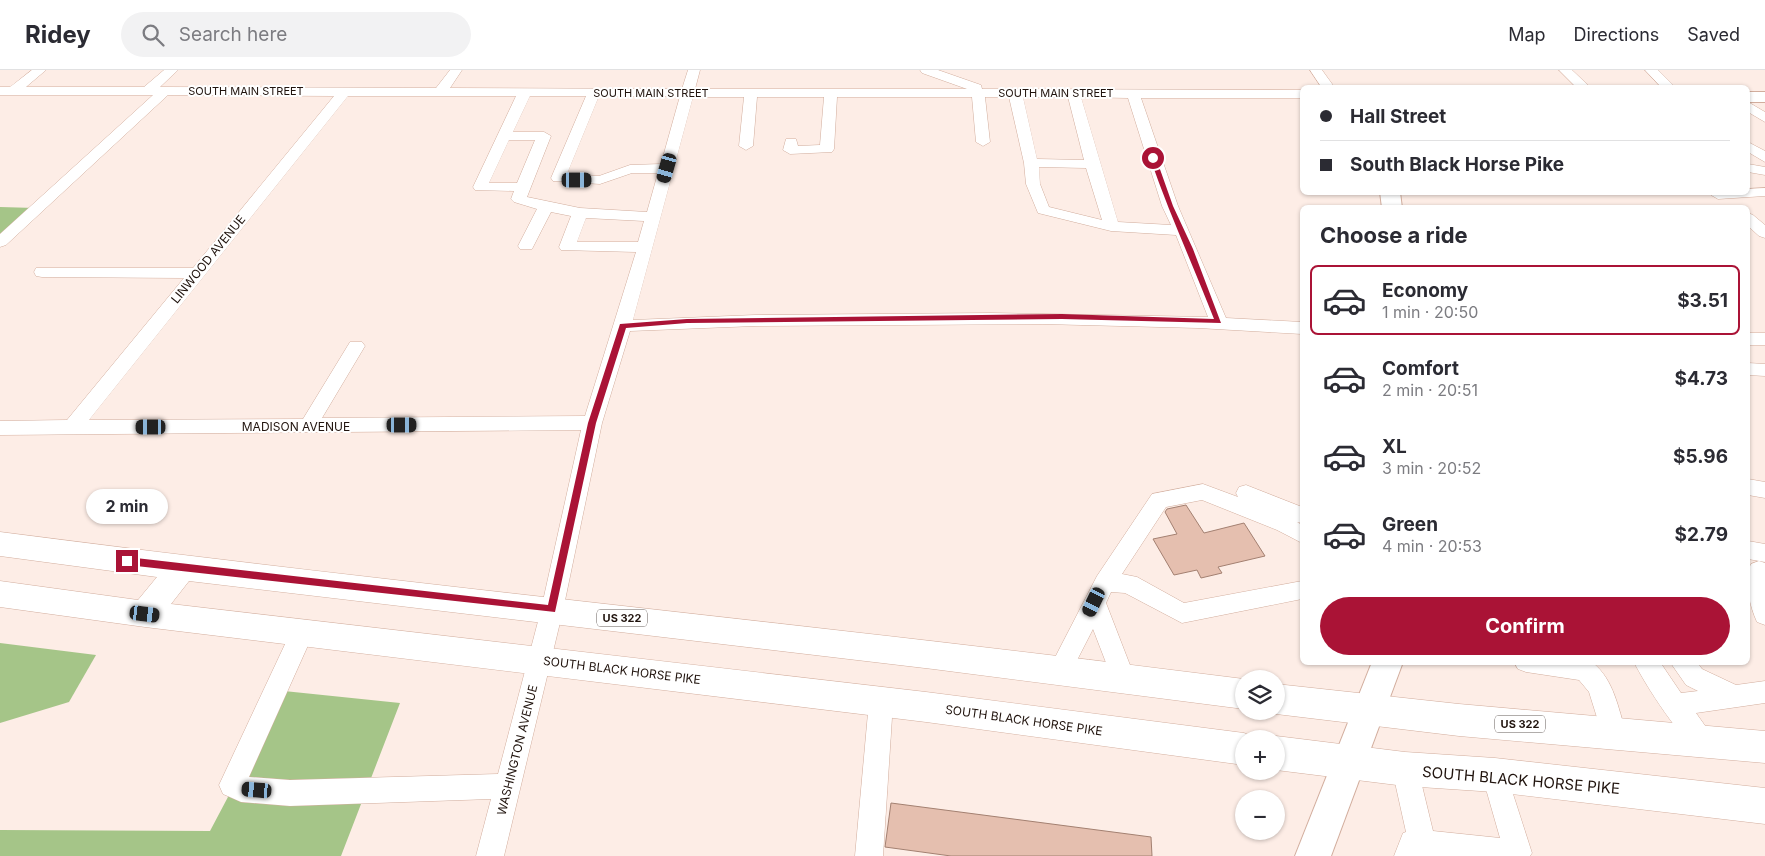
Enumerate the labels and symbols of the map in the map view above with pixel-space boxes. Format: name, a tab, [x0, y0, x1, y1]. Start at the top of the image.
street label: SOUTH MAIN STREET	[188, 84, 304, 98]
street label: SOUTH MAIN STREET	[593, 86, 709, 100]
street label: SOUTH MAIN STREET	[998, 86, 1114, 100]
route start	[1142, 147, 1164, 169]
car	[655, 152, 678, 184]
car	[562, 173, 592, 188]
street label: LINWOOD AVENUE	[168, 212, 248, 306]
car	[387, 418, 417, 433]
street label: MADISON AVENUE	[242, 419, 350, 434]
car	[136, 420, 166, 435]
callout: 2 min	[86, 488, 168, 524]
route end	[116, 550, 138, 572]
car	[1080, 585, 1107, 619]
car	[129, 605, 160, 623]
road number: US 322	[597, 610, 647, 626]
street label: SOUTH BLACK HORSE PIKE	[542, 653, 702, 687]
street label: WASHINGTON AVENUE	[494, 683, 540, 817]
street label: SOUTH BLACK HORSE PIKE	[944, 702, 1104, 738]
road number: US 322	[1495, 716, 1545, 732]
street label: SOUTH BLACK HORSE PIKE	[1421, 762, 1621, 798]
car	[241, 781, 272, 799]

